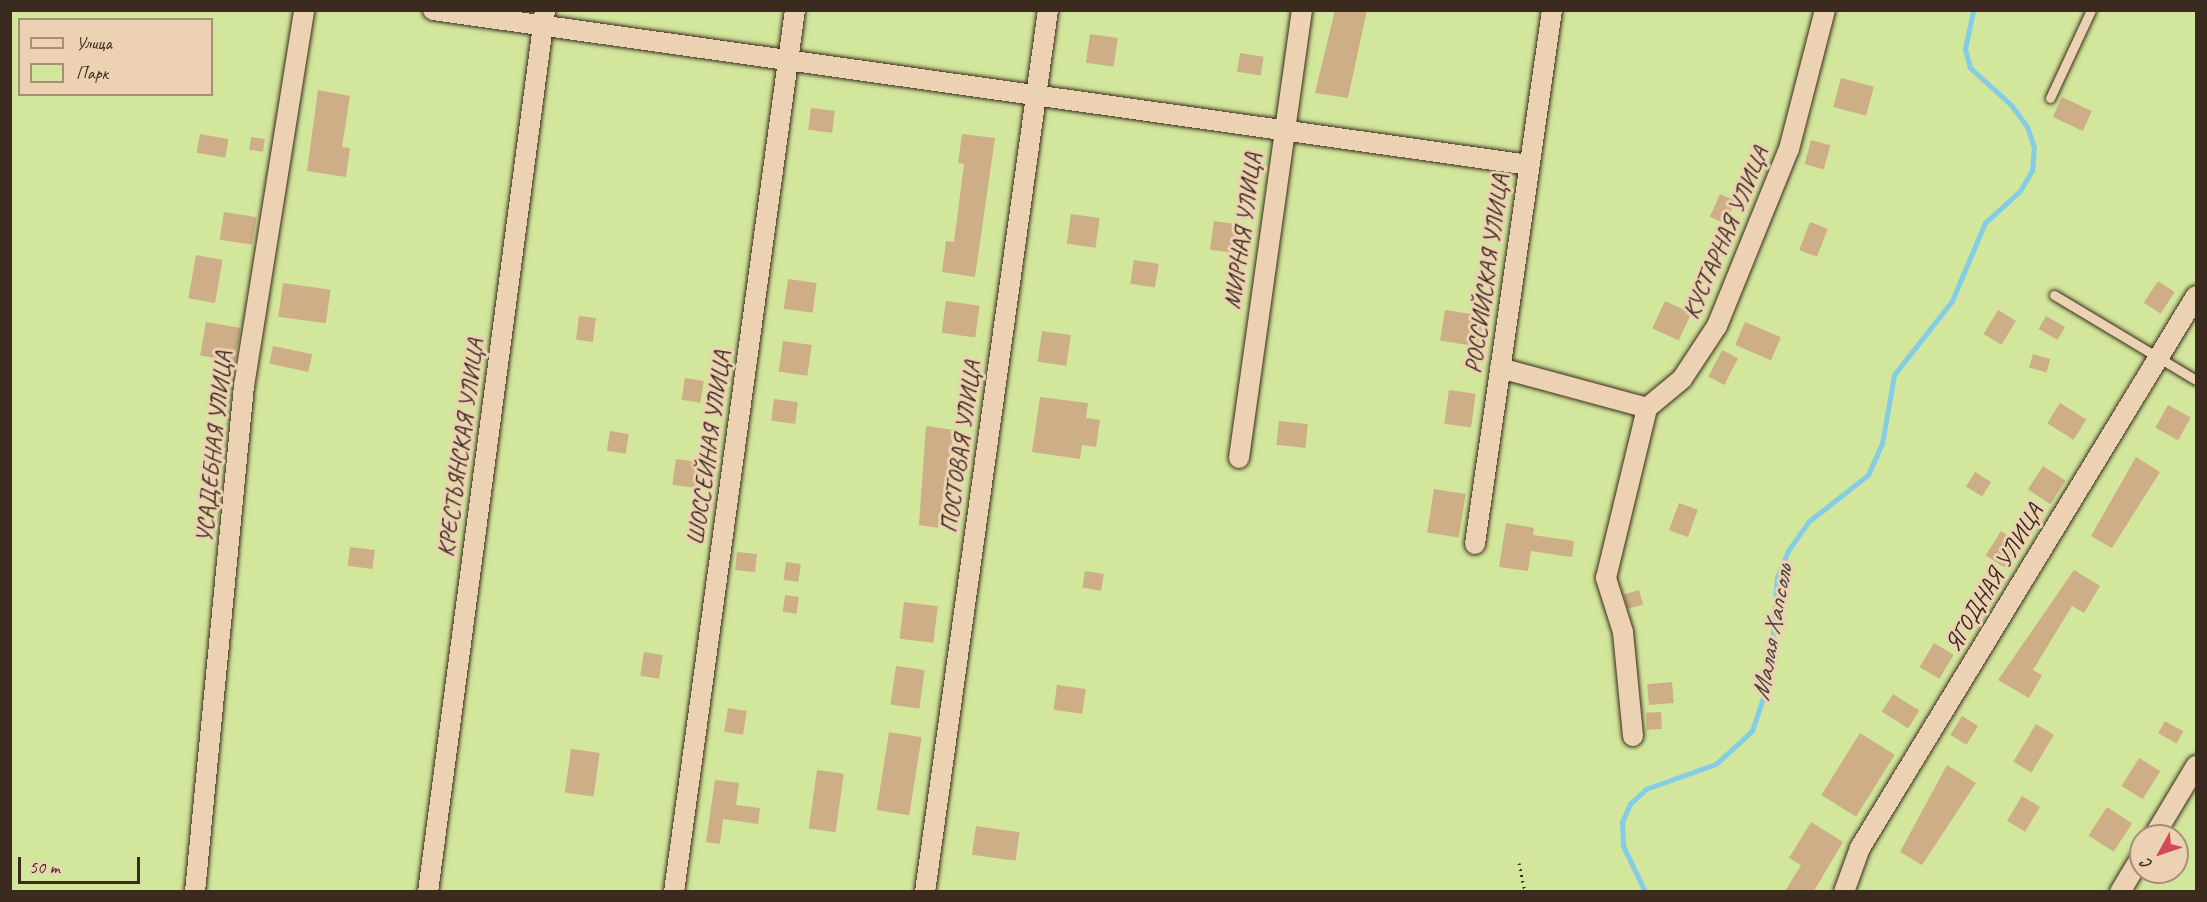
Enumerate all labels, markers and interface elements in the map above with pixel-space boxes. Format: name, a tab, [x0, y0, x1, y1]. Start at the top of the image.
legend	[18, 18, 213, 96]
text: Улица	[76, 32, 112, 54]
text: Парк	[76, 62, 108, 84]
street label: КУСТАРНАЯ УЛИЦА	[1677, 143, 1775, 323]
street label: МИРНАЯ УЛИЦА	[1218, 151, 1268, 311]
street label: РОССИЙСКАЯ УЛИЦА	[1459, 173, 1515, 375]
street label: КРЕСТЬЯНСКАЯ УЛИЦА	[432, 338, 490, 558]
street label: ШОССЕЙНАЯ УЛИЦА	[681, 349, 737, 547]
street label: УСАДЕБНАЯ УЛИЦА	[190, 350, 238, 544]
street label: ПОСТОВАЯ УЛИЦА	[935, 359, 987, 535]
street label: ЯГОДНАЯ УЛИЦА	[1939, 499, 2049, 657]
water label: Малая Хапсоль	[1745, 564, 1799, 702]
north arrow	[2129, 824, 2189, 884]
scale bar	[21, 845, 142, 883]
text: С	[2137, 855, 2157, 874]
text: 50 m	[29, 856, 60, 878]

